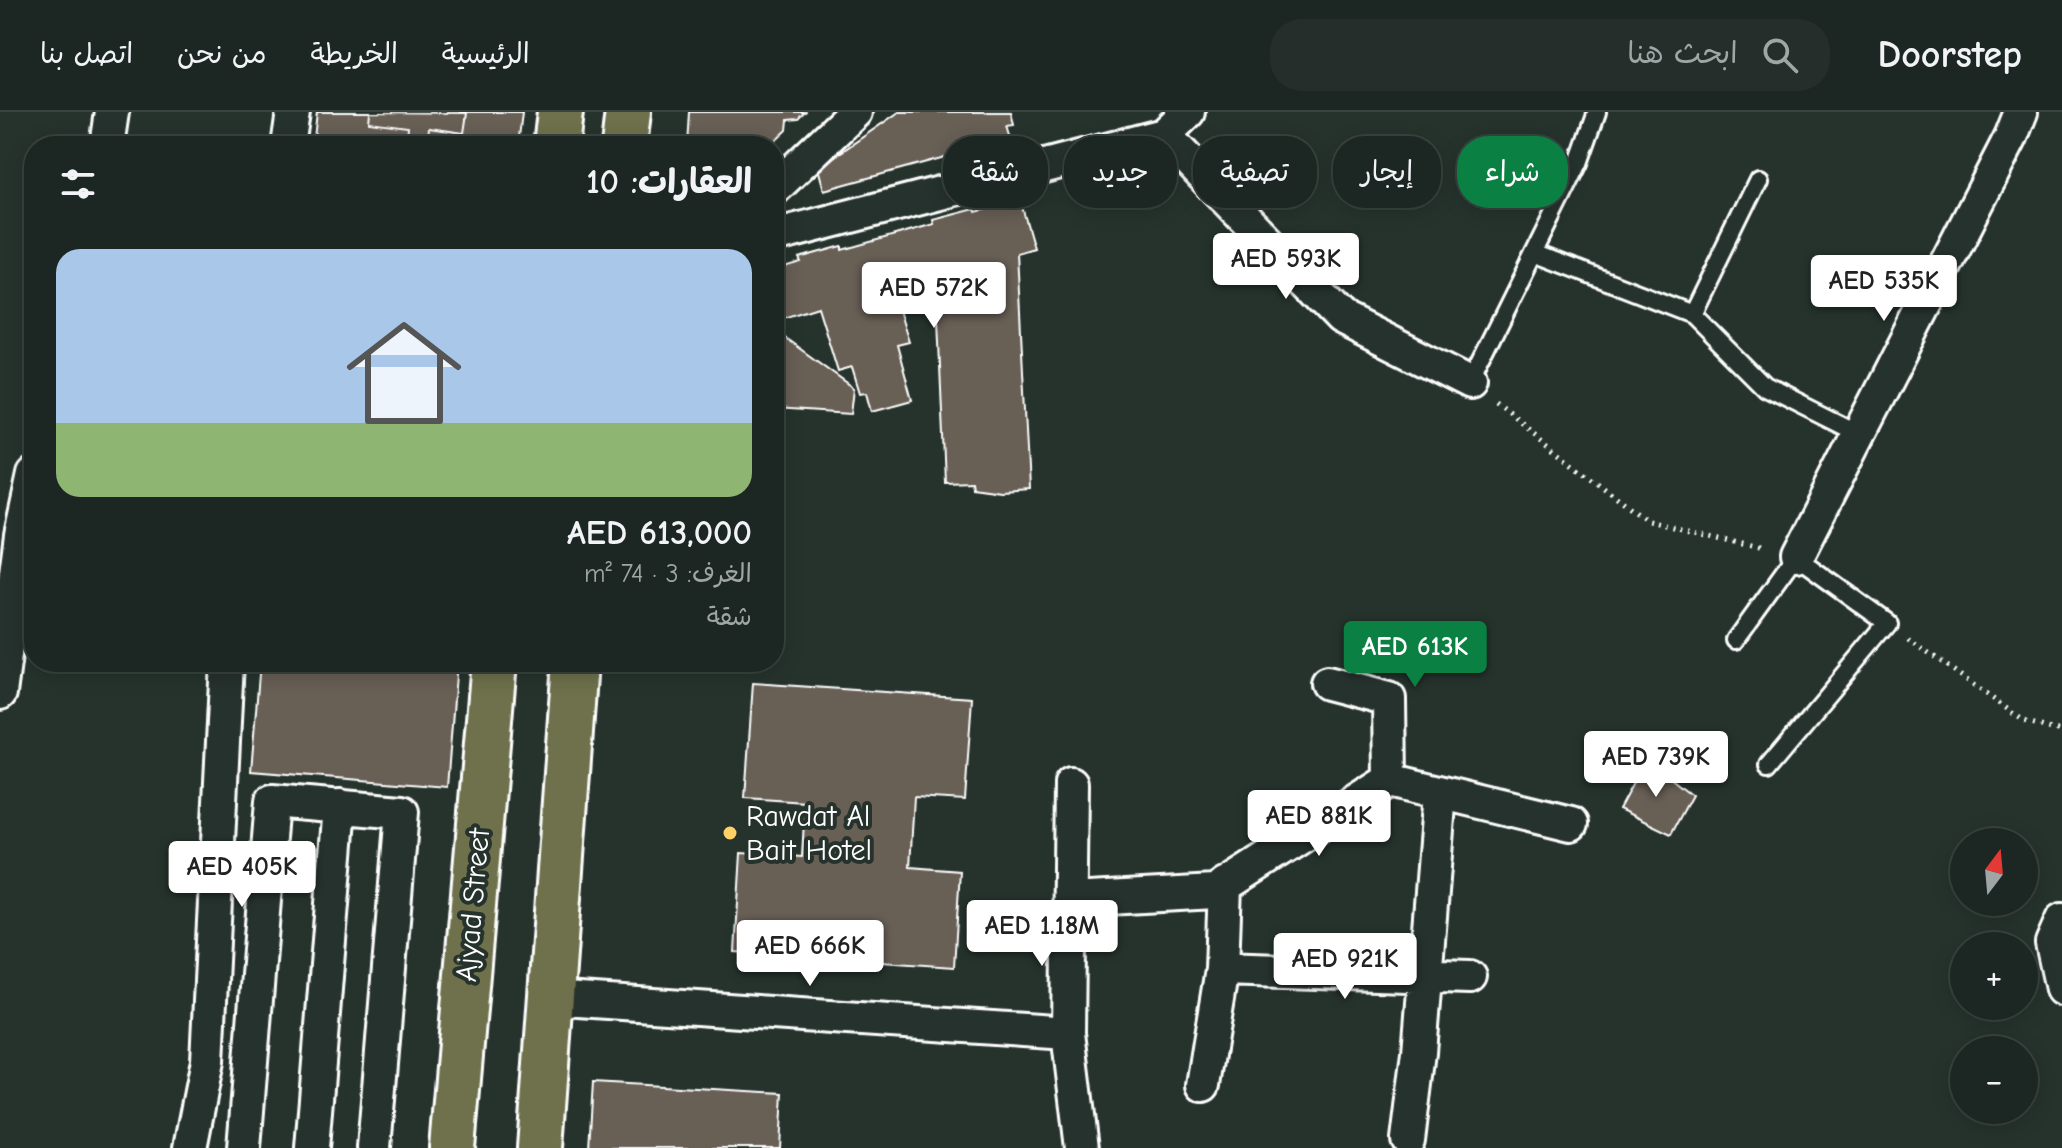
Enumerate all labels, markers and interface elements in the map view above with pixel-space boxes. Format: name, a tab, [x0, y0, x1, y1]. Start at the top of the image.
search box	[1270, 19, 1830, 91]
icon: search	[1758, 33, 1802, 77]
text: Doorstep	[1878, 33, 2022, 77]
text: ابحث هنا	[1627, 36, 1738, 71]
text: اتصل بنا	[40, 38, 133, 70]
text: من نحن	[177, 38, 266, 70]
text: الخريطة	[310, 38, 398, 70]
text: الرئيسية	[442, 38, 530, 70]
chip: شقة	[943, 136, 1048, 208]
chip: جديد	[1064, 136, 1177, 208]
chip: تصفية	[1193, 136, 1317, 208]
chip: إيجار	[1333, 136, 1441, 208]
chip: شراء	[1457, 136, 1568, 208]
icon: filters	[56, 162, 100, 206]
text: العقارات: 10	[586, 162, 752, 202]
pin: AED 593K	[1203, 233, 1369, 301]
text: AED 593K	[1231, 244, 1341, 274]
pin: AED 535K	[1801, 255, 1967, 323]
pin: AED 572K	[851, 262, 1017, 330]
text: AED 535K	[1829, 266, 1939, 296]
text: AED 572K	[880, 273, 988, 303]
icon: home	[332, 301, 476, 445]
text: AED 613,000	[567, 513, 752, 553]
text: الغرف: 3 · 74 m²	[584, 559, 752, 589]
text: شقة	[707, 602, 752, 632]
pin: AED 613K	[1332, 621, 1498, 689]
text: AED 613K	[1362, 632, 1468, 662]
pin: AED 739K	[1573, 731, 1739, 799]
text: AED 739K	[1602, 742, 1710, 772]
pin: AED 881K	[1236, 790, 1402, 858]
place label: Rawdat Al Bait Hotel	[746, 799, 872, 868]
text: AED 881K	[1266, 801, 1372, 831]
marker: Rawdat Al Bait Hotel	[721, 824, 739, 842]
street label: Ajyad Street	[449, 825, 497, 983]
north arrow	[1950, 828, 2038, 916]
map controls	[1950, 828, 2038, 1124]
pin: AED 405K	[159, 841, 325, 909]
text: AED 405K	[187, 852, 297, 882]
pin: AED 1.18M	[950, 900, 1134, 968]
text: AED 1.18M	[985, 911, 1099, 941]
pin: AED 666K	[727, 920, 893, 988]
text: AED 666K	[755, 931, 865, 961]
button: +	[1950, 932, 2038, 1020]
pin: AED 921K	[1262, 933, 1428, 1001]
text: AED 921K	[1292, 944, 1398, 974]
button: −	[1950, 1036, 2038, 1124]

